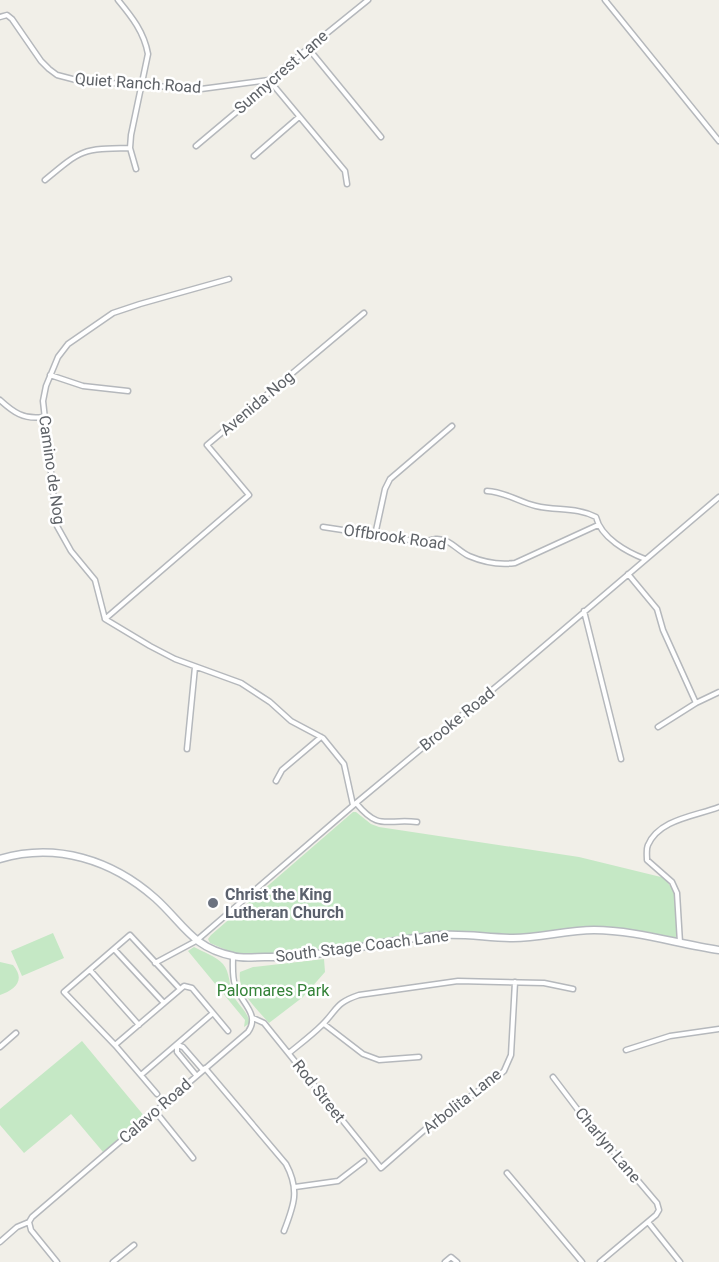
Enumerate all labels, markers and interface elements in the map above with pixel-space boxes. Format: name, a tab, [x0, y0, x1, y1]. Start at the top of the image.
street label: Sunnycrest Lane	[230, 26, 332, 118]
street label: Quiet Ranch Road	[74, 69, 202, 97]
street label: Avenida Nog	[216, 367, 298, 439]
street label: Camino de Nog	[35, 414, 69, 526]
street label: Offbrook Road	[342, 520, 448, 554]
street label: Brooke Road	[416, 683, 498, 755]
place label: Christ the King Lutheran Church	[225, 885, 344, 922]
marker: Christ the King Lutheran Church	[206, 896, 220, 910]
street label: South Stage Coach Lane	[274, 926, 450, 966]
park label: Palomares Park	[217, 981, 330, 1000]
street label: Rod Street	[289, 1056, 349, 1126]
street label: Arbolita Lane	[419, 1064, 505, 1138]
street label: Calavo Road	[115, 1075, 195, 1147]
street label: Charlyn Lane	[571, 1104, 645, 1186]

